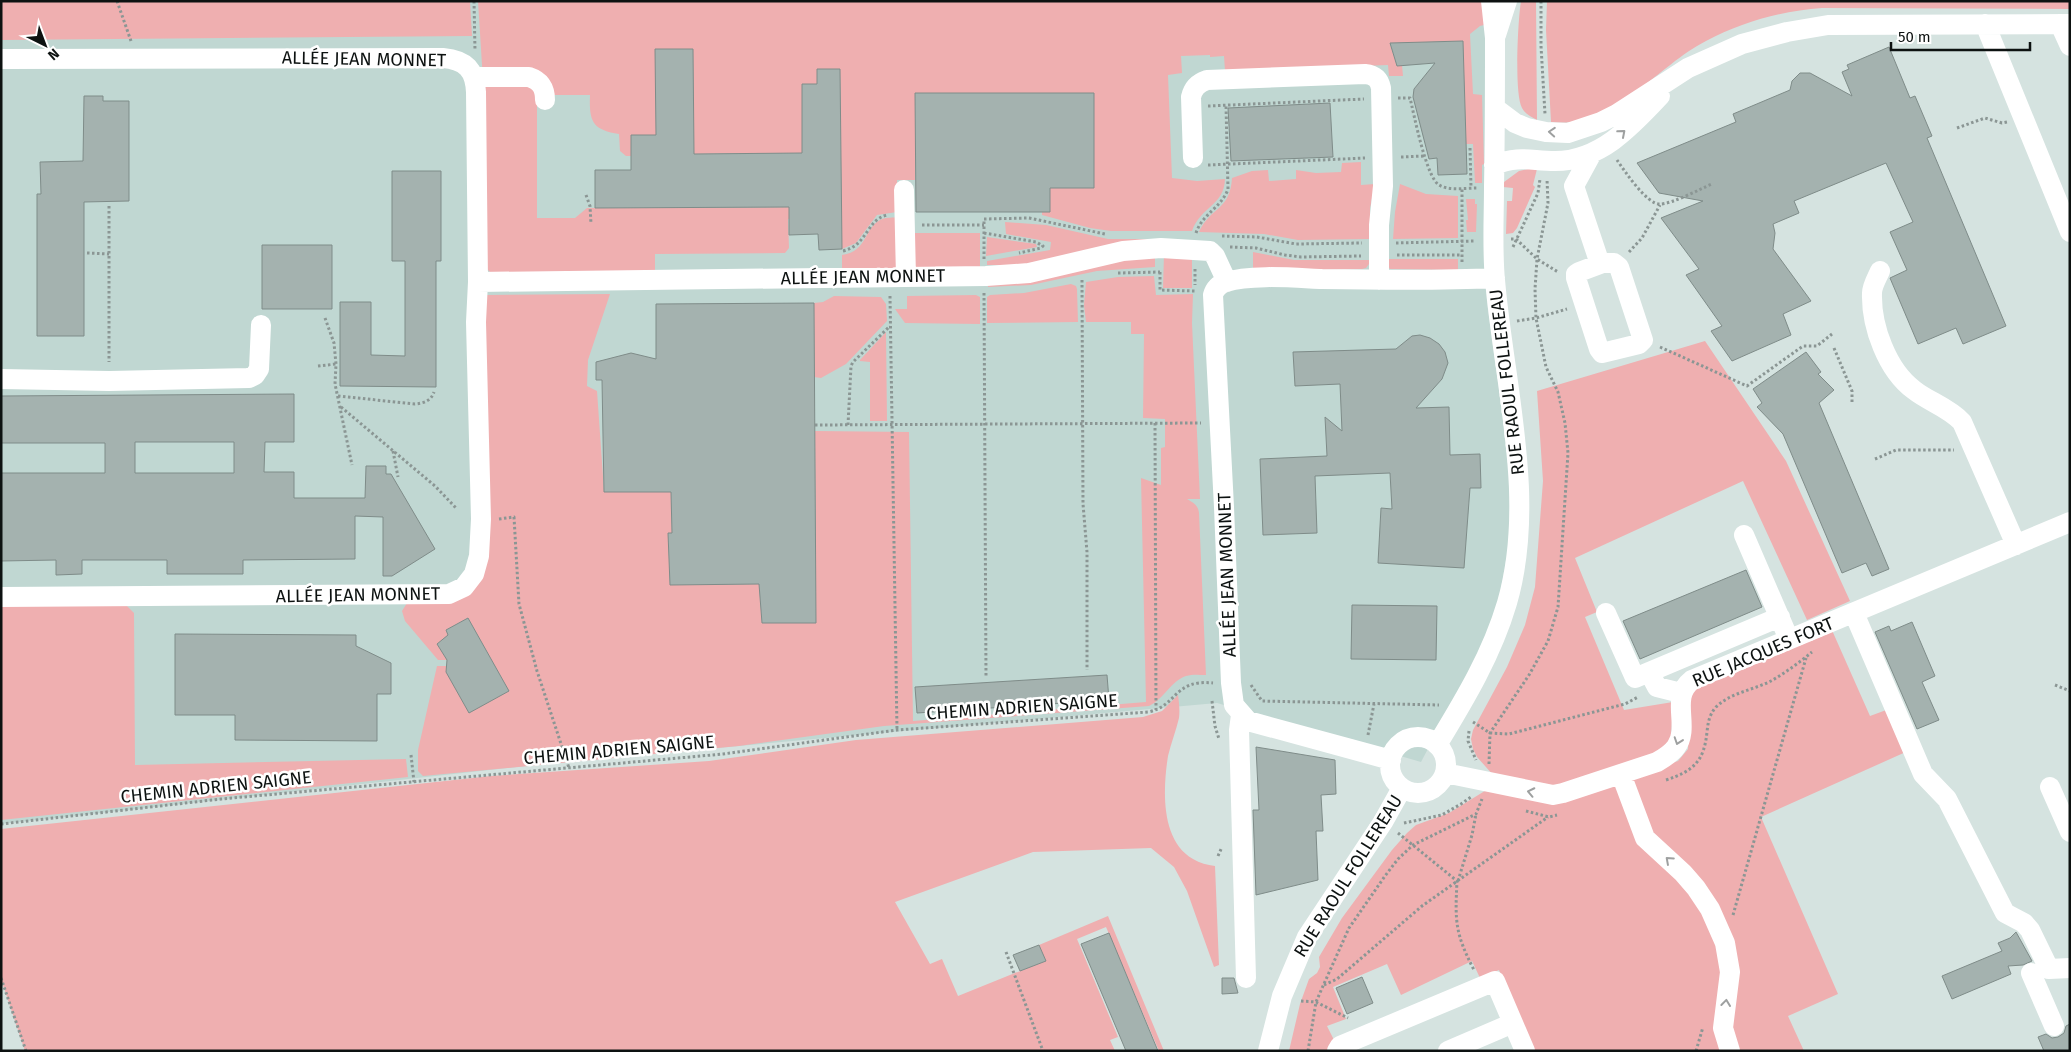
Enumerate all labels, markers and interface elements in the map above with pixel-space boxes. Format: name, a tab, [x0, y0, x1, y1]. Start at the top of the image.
north arrow	[20, 20, 70, 70]
scale bar	[1891, 20, 2030, 52]
text: 50 m	[1898, 28, 1931, 46]
text: N	[44, 45, 63, 64]
street label: ALLÉE JEAN MONNET	[282, 46, 447, 71]
one-way arrow	[1547, 127, 1555, 138]
one-way arrow	[1616, 130, 1625, 139]
street label: ALLÉE JEAN MONNET	[781, 264, 946, 289]
street label: RUE RAOUL FOLLEREAU	[1485, 288, 1529, 476]
street label: ALLÉE JEAN MONNET	[1212, 492, 1241, 658]
street label: ALLÉE JEAN MONNET	[276, 582, 441, 607]
street label: RUE JACQUES FORT	[1689, 612, 1838, 692]
street label: CHEMIN ADRIEN SAIGNE	[926, 689, 1118, 725]
street label: CHEMIN ADRIEN SAIGNE	[523, 731, 715, 769]
one-way arrow	[1674, 736, 1684, 744]
street label: CHEMIN ADRIEN SAIGNE	[119, 766, 313, 808]
one-way arrow	[1527, 787, 1536, 798]
street label: RUE RAOUL FOLLEREAU	[1289, 791, 1407, 961]
one-way arrow	[1665, 857, 1674, 866]
one-way arrow	[1720, 999, 1731, 1007]

